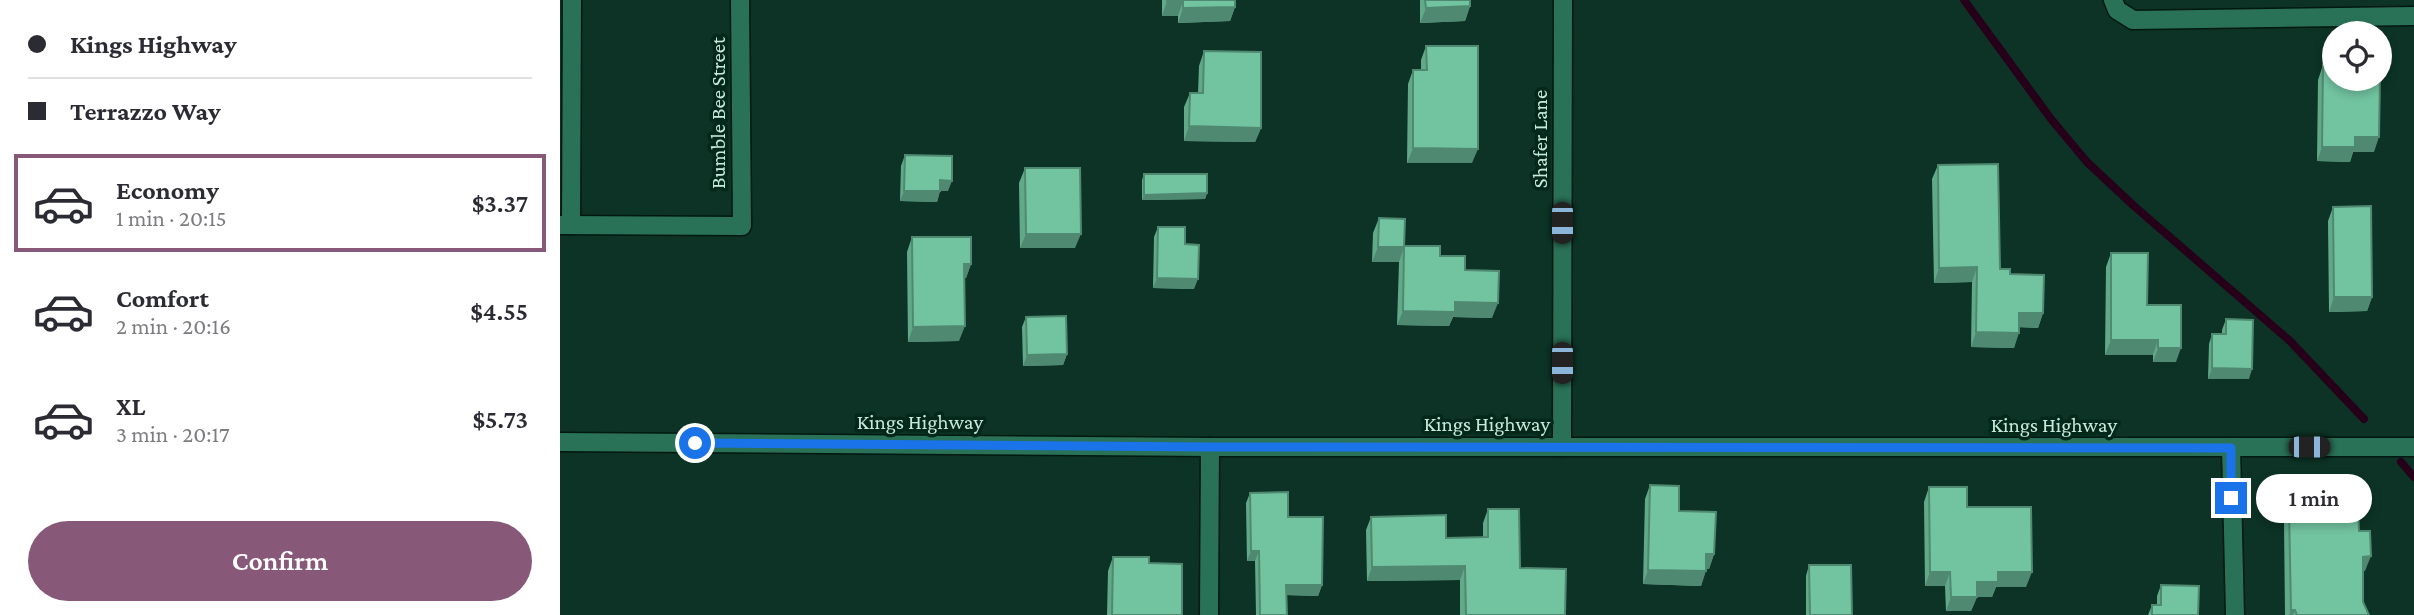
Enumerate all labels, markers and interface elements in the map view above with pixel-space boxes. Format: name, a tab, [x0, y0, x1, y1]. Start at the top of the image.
map controls	[2322, 21, 2392, 91]
button: locate	[2322, 21, 2392, 91]
text: Kings Highway	[70, 30, 237, 59]
street label: Bumble Bee Street	[706, 36, 730, 189]
street label: Shafer Lane	[1528, 90, 1552, 188]
text: Terrazzo Way	[70, 97, 221, 126]
icon: car	[32, 172, 95, 235]
text: Economy	[116, 176, 219, 205]
text: $3.37	[472, 189, 528, 218]
car	[1552, 202, 1573, 244]
text: 1 min · 20:15	[116, 205, 227, 231]
icon: car	[32, 280, 95, 343]
text: Comfort	[116, 284, 209, 313]
text: $4.55	[470, 297, 528, 326]
text: 2 min · 20:16	[116, 313, 231, 339]
car	[1552, 342, 1573, 384]
icon: car	[32, 388, 95, 451]
text: XL	[116, 392, 145, 421]
text: $5.73	[472, 405, 528, 434]
street label: Kings Highway	[857, 410, 983, 434]
street label: Kings Highway	[1424, 412, 1550, 436]
street label: Kings Highway	[1991, 413, 2117, 437]
text: 3 min · 20:17	[116, 421, 230, 447]
route start	[679, 427, 711, 459]
car	[2289, 437, 2331, 458]
callout: 1 min	[2256, 474, 2371, 522]
route end	[2215, 482, 2247, 514]
text: 1 min	[2288, 485, 2340, 511]
button: Confirm	[28, 521, 532, 601]

